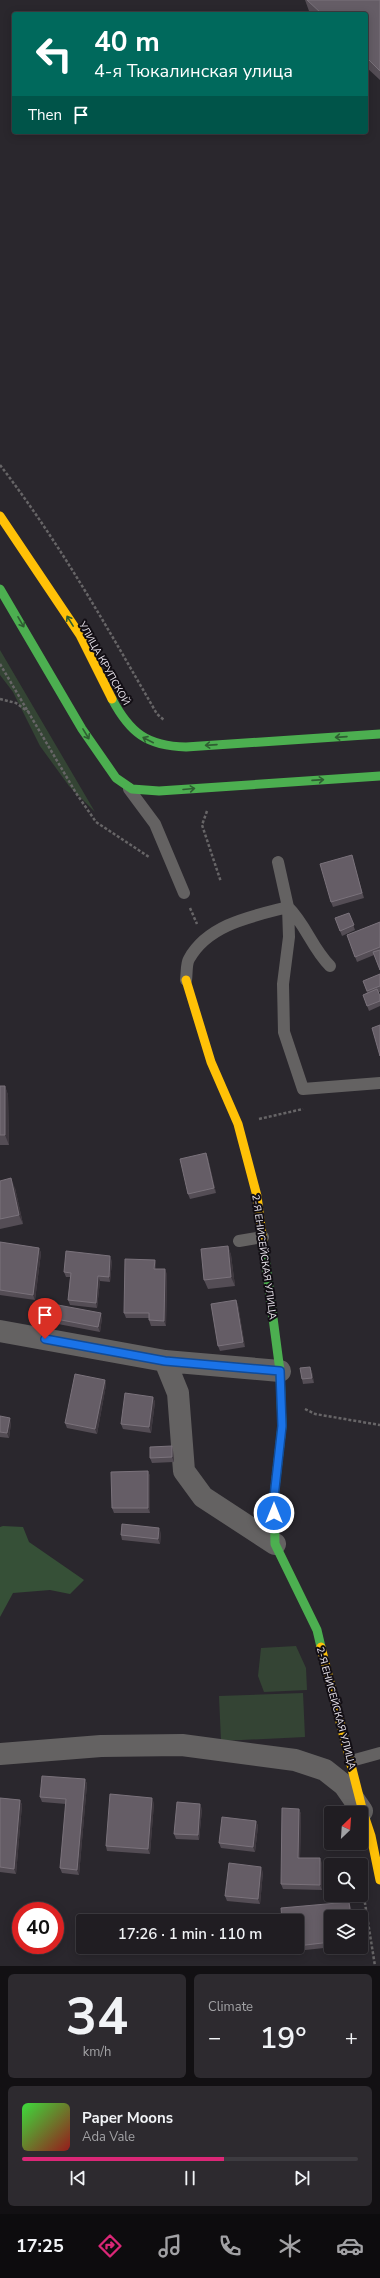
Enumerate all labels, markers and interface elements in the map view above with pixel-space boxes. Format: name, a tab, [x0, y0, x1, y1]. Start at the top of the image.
text: 40 m	[94, 23, 160, 61]
icon: left	[28, 28, 80, 80]
text: 4-я Тюкалинская улица	[94, 59, 293, 83]
icon: arrive	[70, 104, 92, 126]
text: Then	[28, 105, 62, 125]
one-way arrow	[17, 615, 25, 627]
one-way arrow	[66, 616, 74, 627]
street label: УЛИЦА КРУПСКОЙ	[75, 618, 133, 708]
one-way arrow	[82, 728, 90, 740]
one-way arrow	[335, 733, 348, 740]
one-way arrow	[142, 736, 154, 743]
one-way arrow	[205, 742, 218, 749]
one-way arrow	[311, 776, 324, 783]
one-way arrow	[182, 785, 195, 793]
street label: 2-Я ЕНИСЕЙСКАЯ УЛИЦА	[248, 1194, 280, 1321]
pin	[28, 1298, 62, 1339]
icon: arrive	[34, 1304, 56, 1326]
position arrow	[253, 1492, 295, 1534]
street label: 2-Я ЕНИСЕЙСКАЯ УЛИЦА	[313, 1645, 359, 1772]
north arrow	[324, 1806, 368, 1850]
map controls	[324, 1806, 368, 1954]
button: search	[324, 1858, 368, 1902]
speed limit sign: 40	[12, 1902, 64, 1954]
button: layers	[324, 1910, 368, 1954]
text: 17:26 · 1 min · 110 m	[118, 1924, 262, 1944]
text: 34	[66, 1981, 128, 2052]
text: Climate	[208, 1998, 253, 2016]
text: 19°	[259, 2018, 307, 2059]
text: −	[208, 2023, 221, 2053]
text: +	[345, 2023, 358, 2053]
text: km/h	[83, 2043, 111, 2061]
text: Paper Moons	[82, 2108, 173, 2128]
text: Ada Vale	[82, 2128, 135, 2146]
icon: previous	[67, 2167, 89, 2189]
icon: pause	[179, 2167, 201, 2189]
icon: next	[291, 2167, 313, 2189]
icon: directions	[96, 2232, 124, 2260]
icon: music	[156, 2232, 184, 2260]
icon: phone	[216, 2232, 244, 2260]
icon: climate	[276, 2232, 304, 2260]
icon: car	[336, 2232, 364, 2260]
text: 17:25	[16, 2234, 64, 2258]

